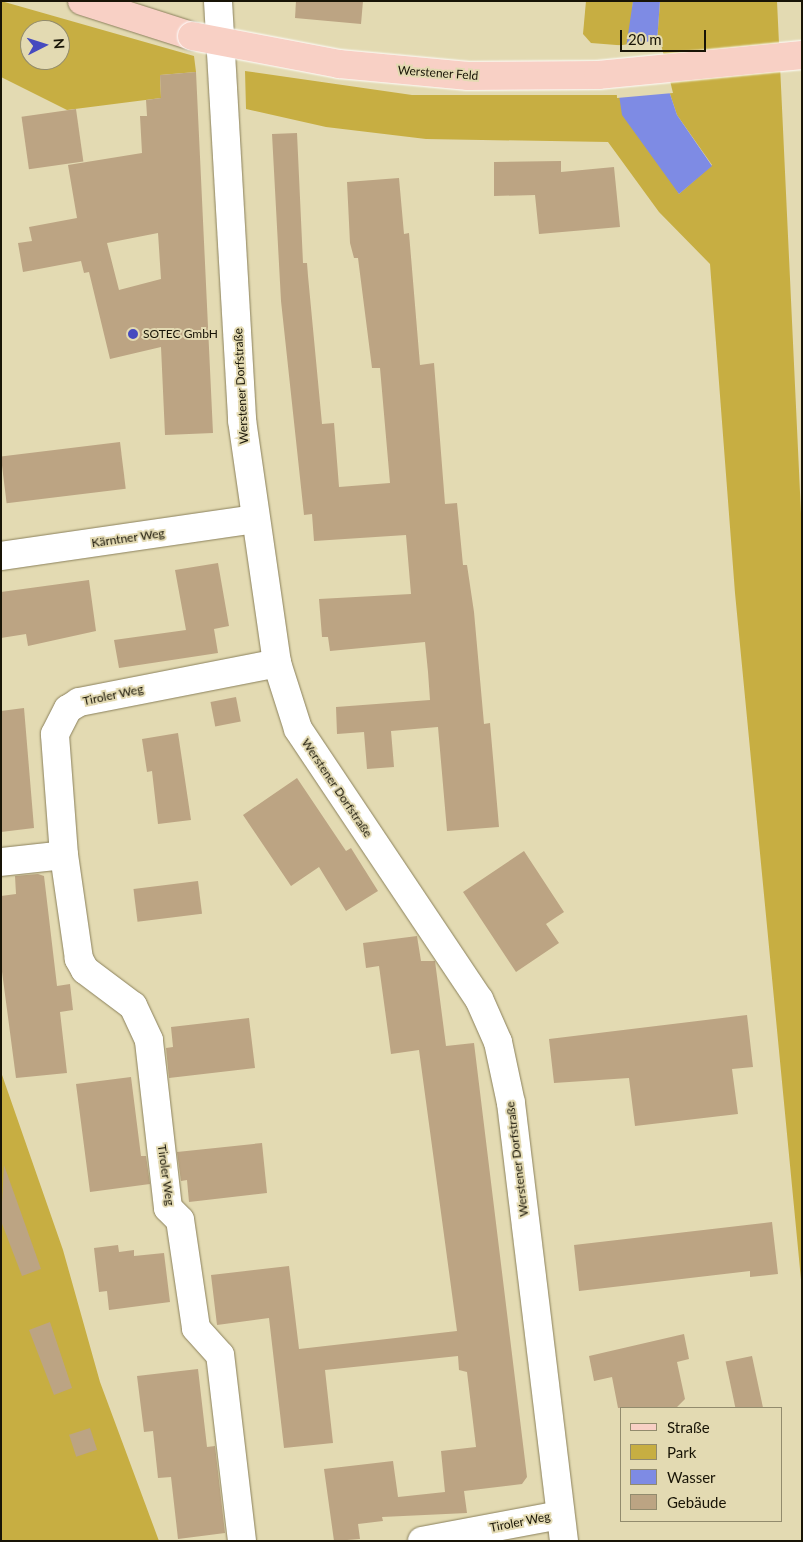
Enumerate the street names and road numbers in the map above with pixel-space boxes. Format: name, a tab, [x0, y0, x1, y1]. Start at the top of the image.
street label: Werstener Feld	[397, 63, 479, 83]
street label: Werstener Dorfstraße	[231, 328, 251, 444]
street label: Kärntner Weg	[90, 526, 166, 550]
street label: Tiroler Weg	[81, 682, 145, 708]
street label: Werstener Dorfstraße	[299, 736, 375, 840]
street label: Werstener Dorfstraße	[503, 1100, 531, 1218]
street label: Tiroler Weg	[155, 1143, 177, 1207]
street label: Tiroler Weg	[488, 1509, 552, 1535]

